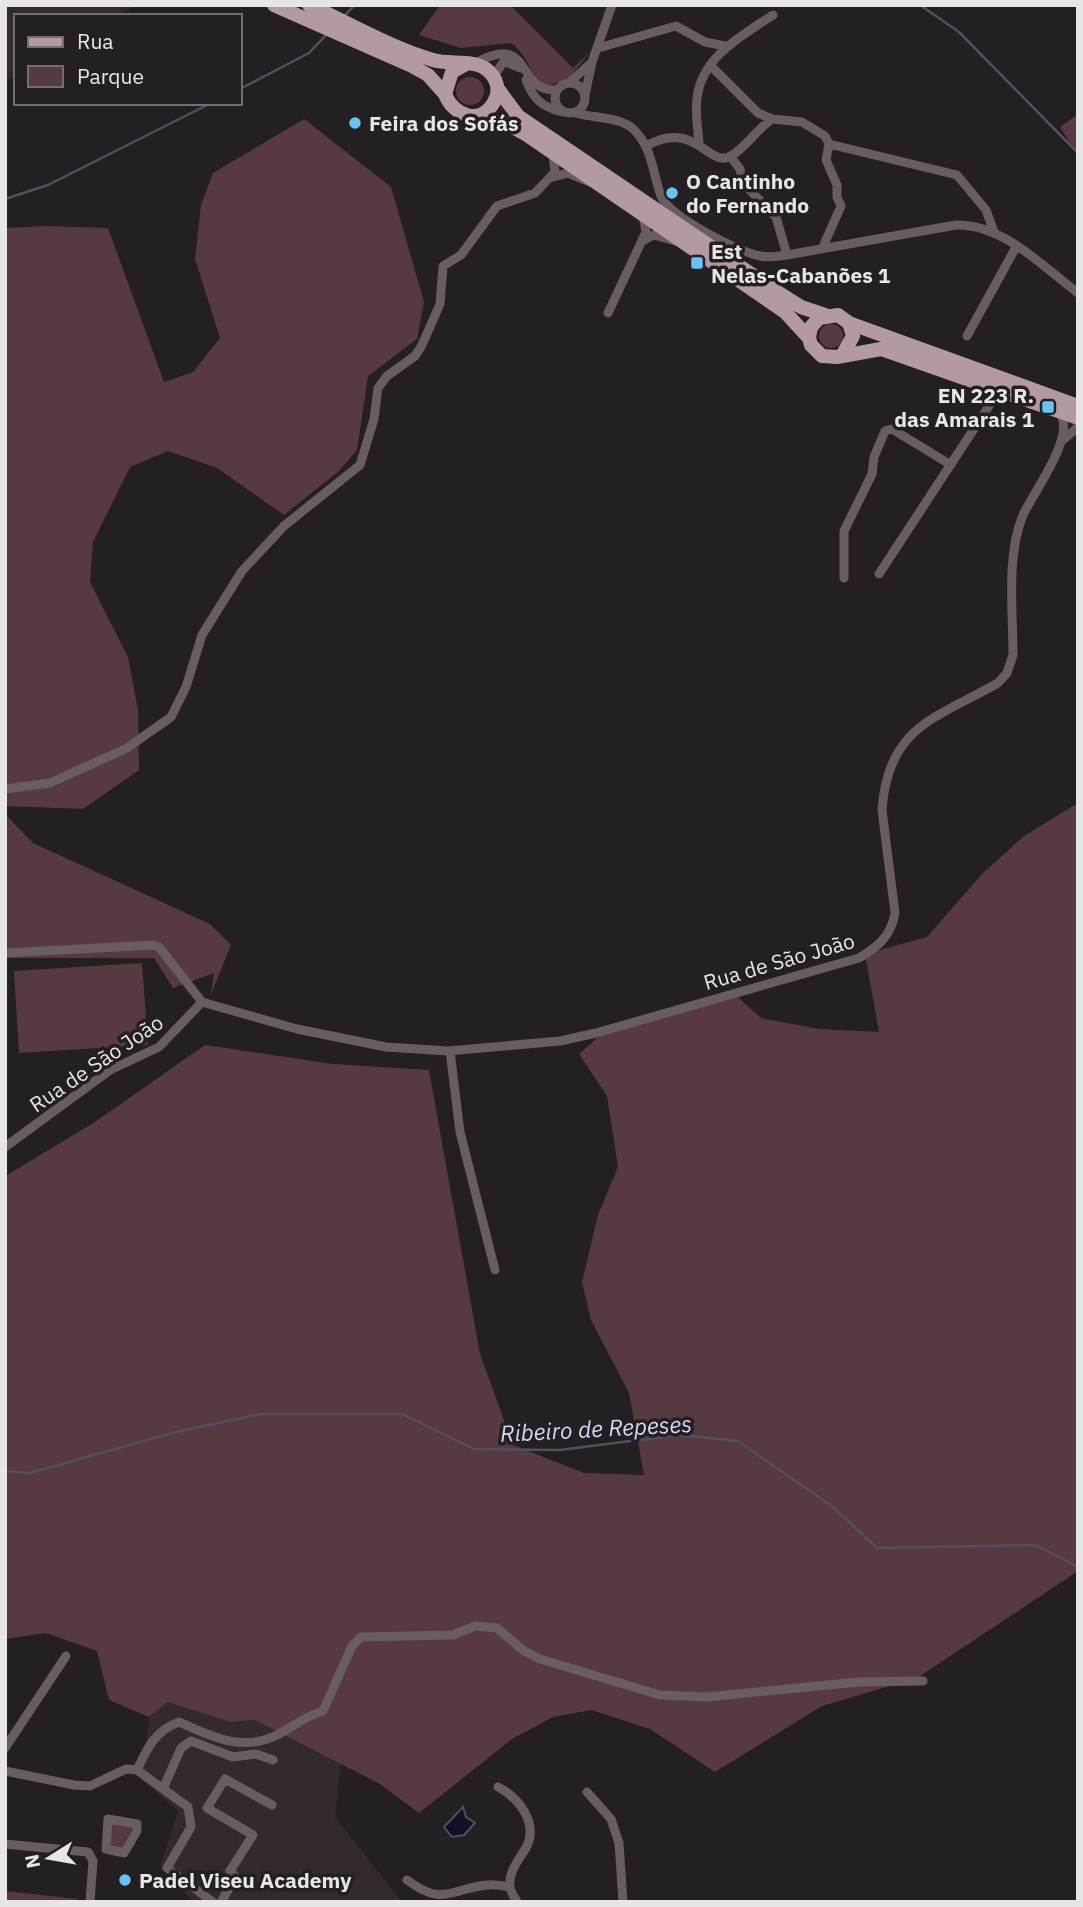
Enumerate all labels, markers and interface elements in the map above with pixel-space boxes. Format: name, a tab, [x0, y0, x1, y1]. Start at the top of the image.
legend	[14, 14, 242, 105]
text: Rua	[77, 27, 114, 55]
text: Parque	[77, 62, 144, 90]
place label: Feira dos Sofás	[369, 109, 519, 137]
marker: Feira dos Sofás	[347, 115, 363, 131]
place label: O Cantinho do Fernando	[686, 167, 809, 219]
marker: O Cantinho do Fernando	[664, 185, 680, 201]
place label: Est Nelas-Cabanões 1	[711, 237, 891, 289]
marker: Est Nelas-Cabanões 1	[689, 255, 705, 271]
place label: EN 223 R. das Amarais 1	[894, 381, 1034, 433]
marker: EN 223 R. das Amarais 1	[1040, 399, 1056, 415]
street label: Rua de São João	[700, 926, 858, 996]
street label: Rua de São João	[24, 1008, 168, 1118]
water label: Ribeiro de Repeses	[499, 1408, 693, 1448]
north arrow	[14, 1823, 84, 1893]
text: N	[19, 1852, 45, 1870]
place label: Padel Viseu Academy	[139, 1866, 352, 1894]
marker: Padel Viseu Academy	[117, 1872, 133, 1888]

